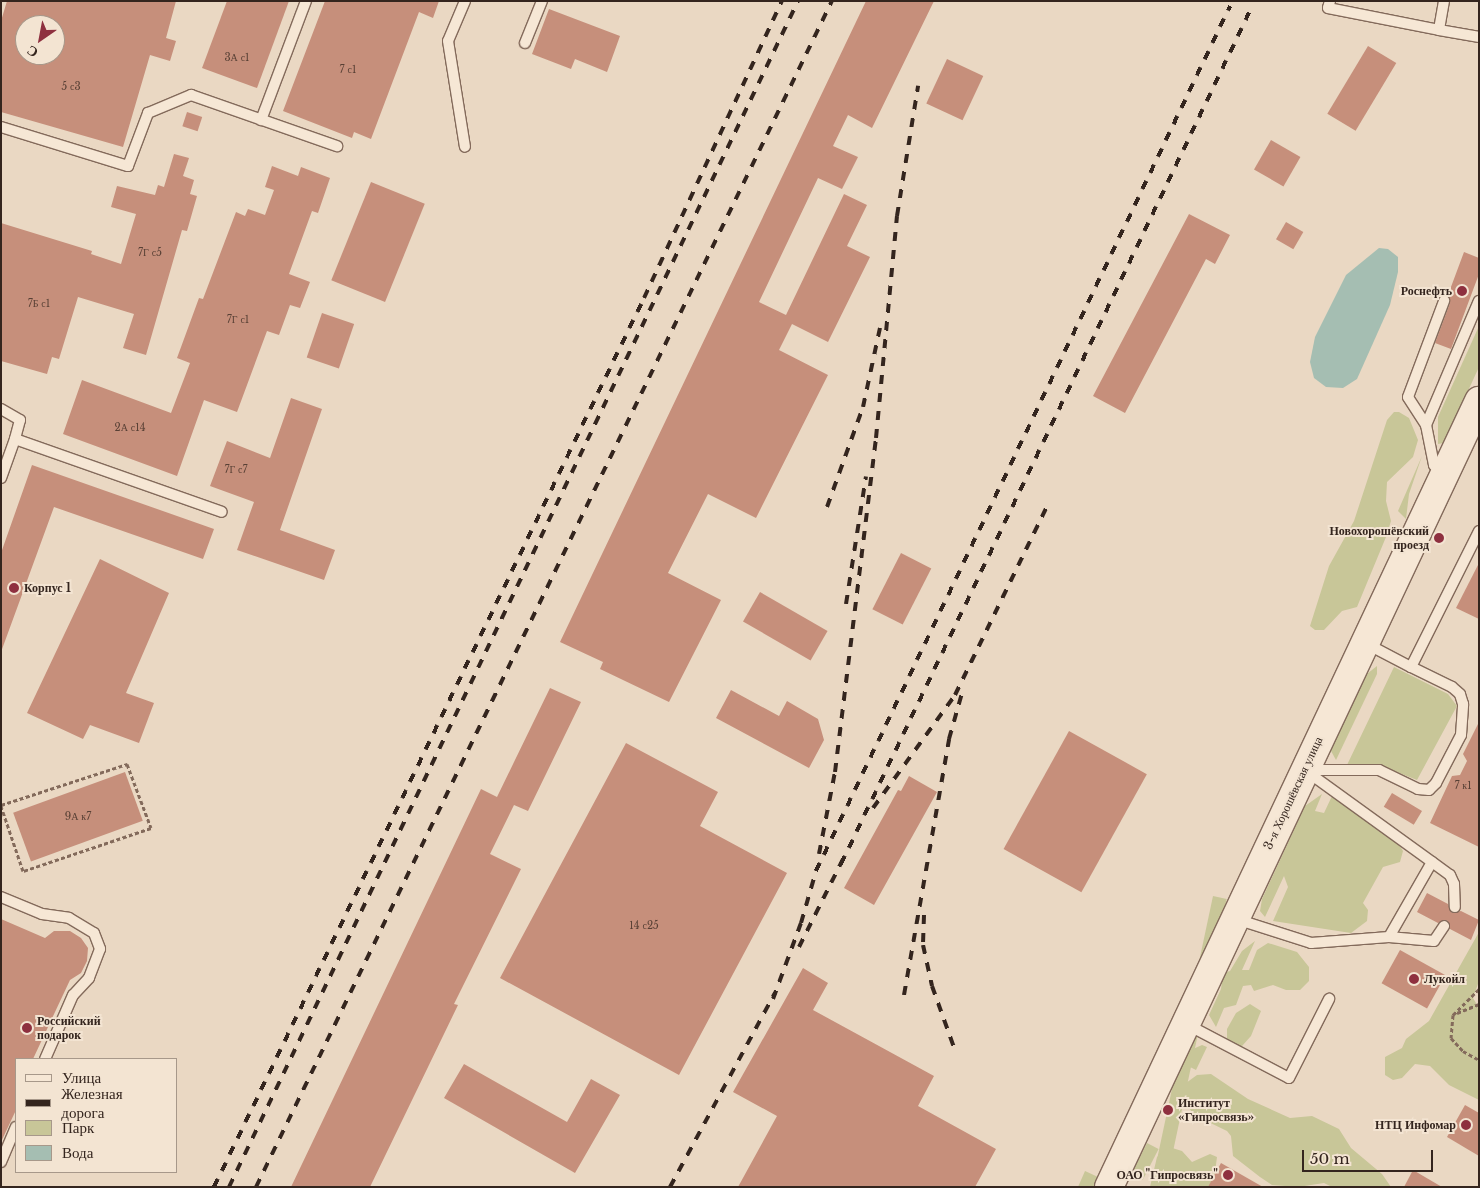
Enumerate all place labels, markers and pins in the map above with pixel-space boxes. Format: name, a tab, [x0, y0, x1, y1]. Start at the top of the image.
place label: Роснефть	[1401, 284, 1452, 298]
marker: Роснефть	[1456, 285, 1468, 297]
place label: Новохорошёвский проезд	[1329, 524, 1429, 552]
marker: Новохорошёвский проезд	[1433, 532, 1445, 544]
place label: Корпус 1	[24, 581, 71, 595]
marker: Корпус 1	[8, 582, 20, 594]
place label: Лукойл	[1424, 972, 1465, 986]
marker: Лукойл	[1408, 973, 1420, 985]
place label: Российский подарок	[37, 1014, 101, 1042]
marker: Российский подарок	[21, 1022, 33, 1034]
place label: Институт «Гипросвязь»	[1178, 1096, 1254, 1124]
marker: Институт «Гипросвязь»	[1162, 1104, 1174, 1116]
place label: НТЦ Инфомар	[1375, 1118, 1456, 1132]
marker: НТЦ Инфомар	[1460, 1119, 1472, 1131]
place label: ОАО "Гипросвязь"	[1116, 1168, 1218, 1182]
marker: ОАО "Гипросвязь"	[1222, 1169, 1234, 1181]

